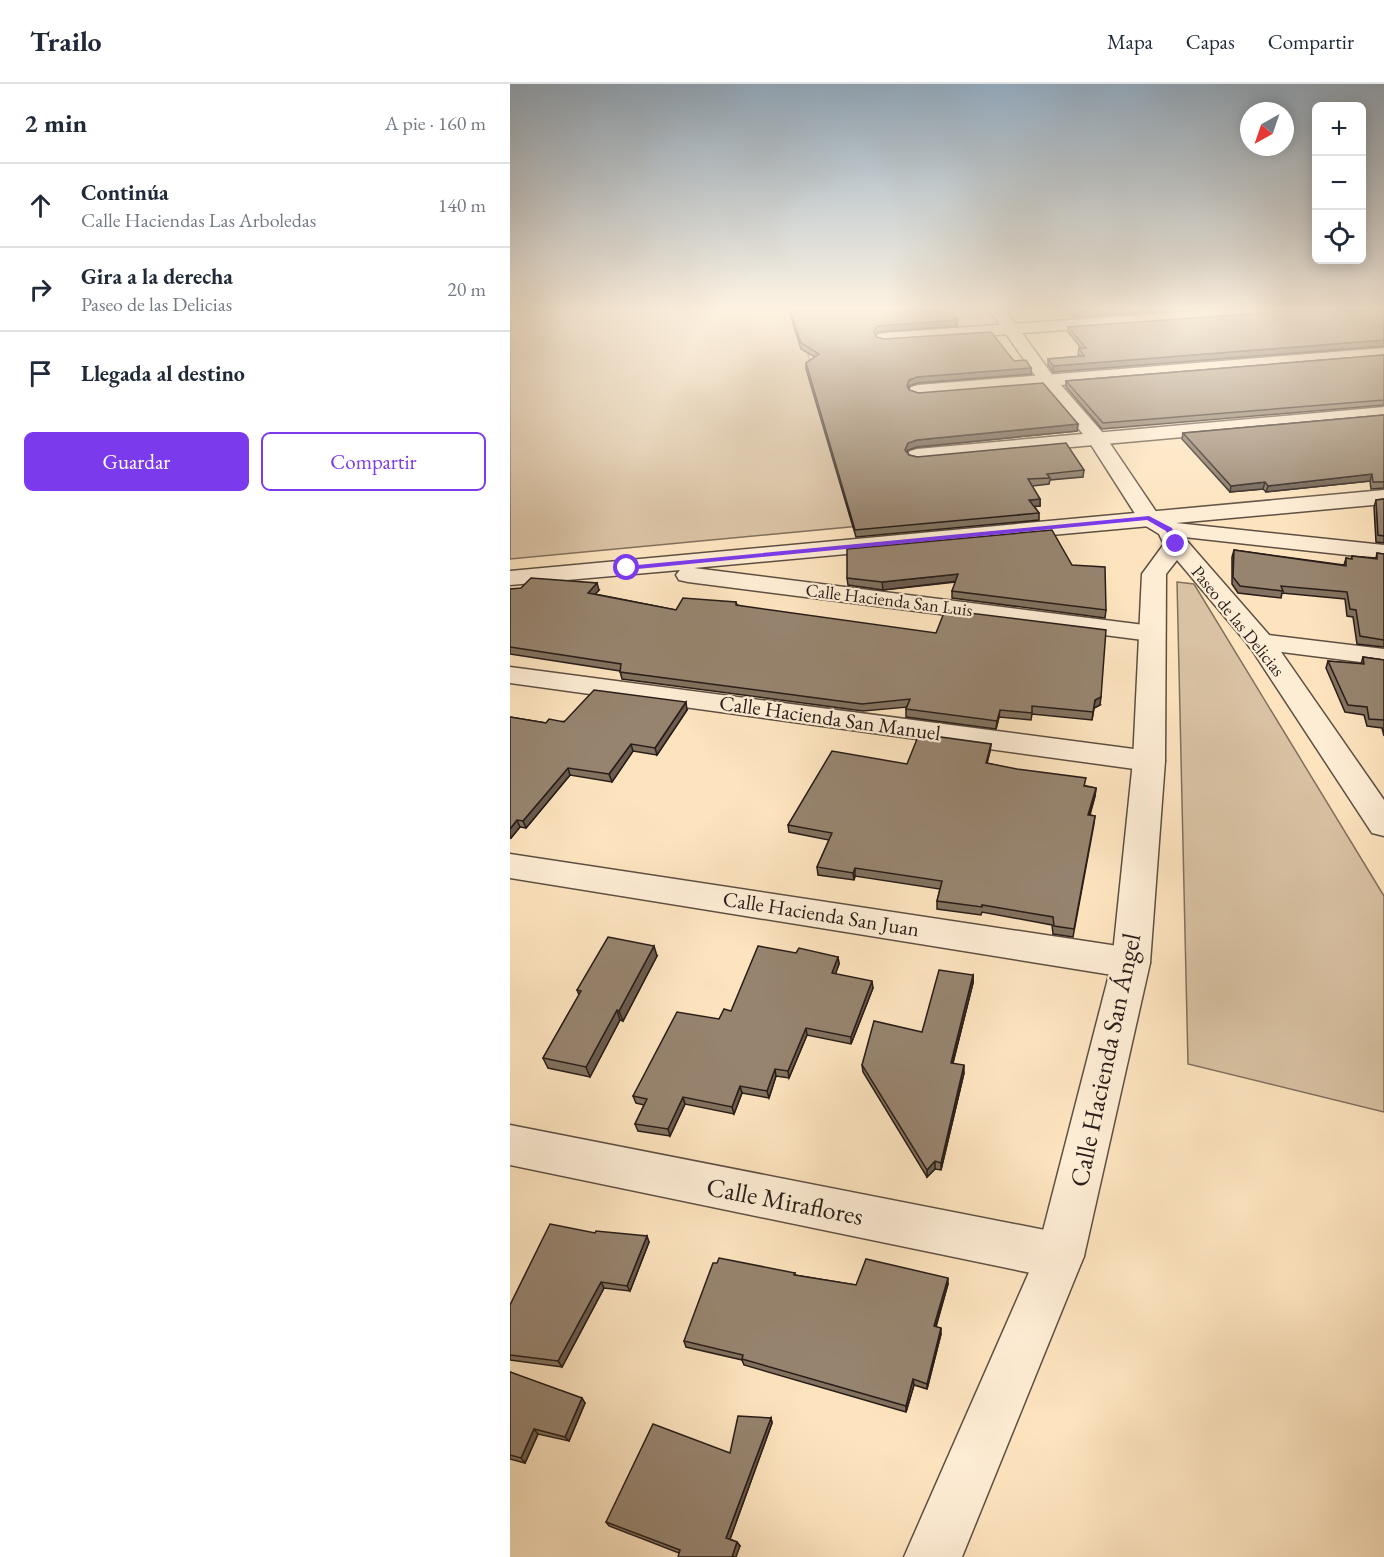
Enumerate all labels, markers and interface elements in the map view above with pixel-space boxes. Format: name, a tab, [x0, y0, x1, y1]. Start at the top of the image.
text: Trailo	[30, 23, 102, 59]
text: Mapa	[1107, 28, 1153, 55]
text: Capas	[1186, 28, 1235, 55]
text: Compartir	[1268, 28, 1354, 55]
north arrow	[1240, 102, 1294, 156]
map controls	[1312, 102, 1366, 264]
button: +	[1312, 102, 1366, 156]
text: 2 min	[24, 106, 87, 140]
text: A pie · 160 m	[385, 110, 486, 136]
button: −	[1312, 156, 1366, 210]
text: Continúa	[81, 178, 169, 207]
icon: ahead	[24, 189, 57, 222]
text: 140 m	[438, 192, 486, 218]
text: Calle Haciendas Las Arboledas	[81, 207, 316, 233]
button: locate	[1312, 210, 1366, 264]
text: Gira a la derecha	[81, 262, 233, 291]
icon: right	[24, 273, 57, 306]
text: 20 m	[447, 276, 486, 302]
text: Paseo de las Delicias	[81, 291, 232, 317]
icon: arrive	[24, 357, 57, 390]
text: Llegada al destino	[81, 359, 245, 388]
button: Guardar	[24, 432, 249, 491]
button: Compartir	[261, 432, 486, 491]
route end	[1162, 530, 1188, 556]
route start	[613, 554, 639, 580]
street label: Paseo de las Delicias	[1187, 561, 1290, 681]
street label: Calle Hacienda San Luis	[804, 578, 974, 621]
street label: Calle Hacienda San Manuel	[718, 689, 942, 746]
street label: Calle Hacienda San Juan	[721, 885, 921, 942]
street label: Calle Hacienda San Ángel	[1062, 930, 1148, 1190]
street label: Calle Miraflores	[704, 1169, 866, 1233]

